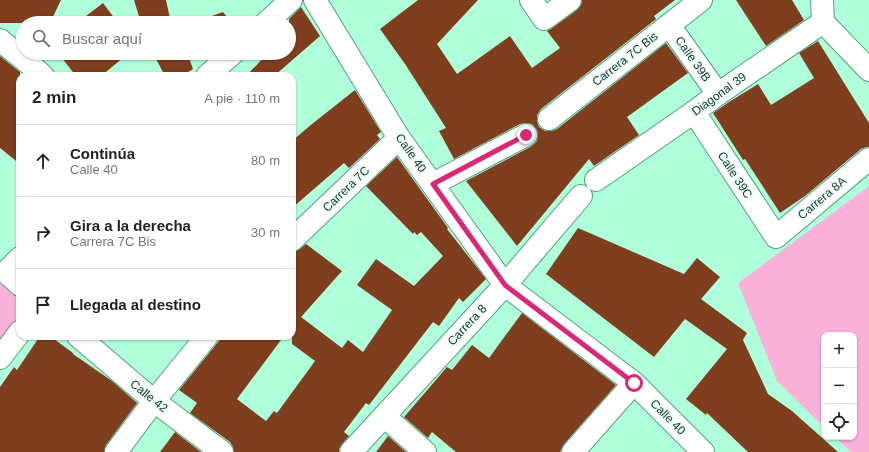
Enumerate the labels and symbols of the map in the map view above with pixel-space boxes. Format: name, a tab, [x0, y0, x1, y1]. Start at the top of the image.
street label: Carrera 7C Bis	[589, 29, 661, 89]
street label: Calle 39B	[672, 34, 714, 84]
street label: Diagonal 39	[689, 69, 749, 118]
route end	[517, 126, 535, 144]
street label: Calle 40	[393, 131, 430, 175]
street label: Calle 39C	[715, 149, 755, 201]
street label: Carrera 7C	[320, 163, 372, 215]
street label: Carrera 8A	[795, 174, 849, 222]
street label: Carrera 8	[445, 301, 490, 348]
route start	[625, 374, 643, 392]
street label: Calle 42	[127, 377, 171, 415]
street label: Calle 40	[647, 396, 689, 438]

